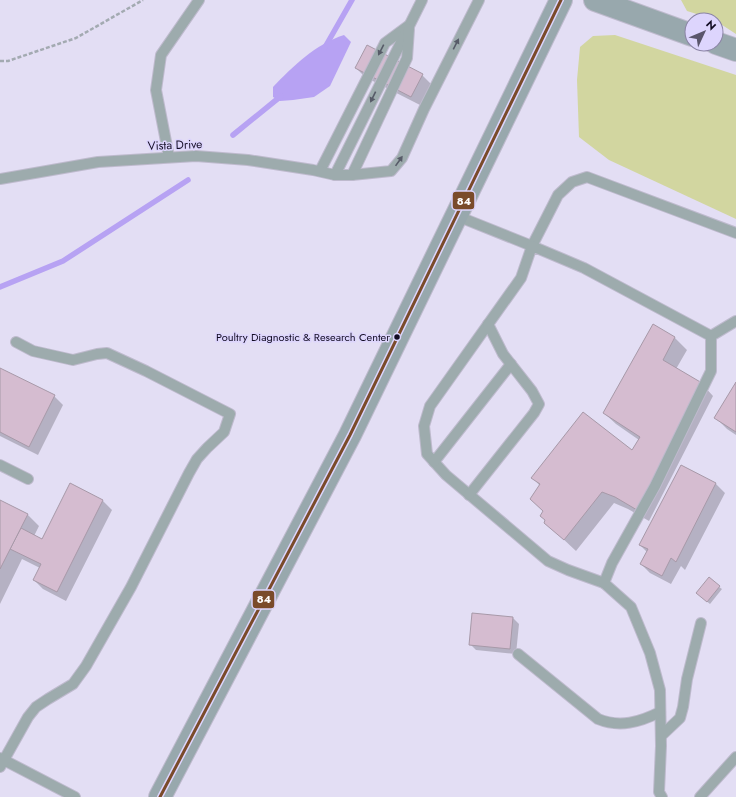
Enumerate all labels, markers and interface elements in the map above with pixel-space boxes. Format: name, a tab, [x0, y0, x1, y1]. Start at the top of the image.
north arrow	[684, 12, 724, 52]
text: N	[702, 16, 720, 34]
one-way arrow	[453, 38, 460, 50]
one-way arrow	[378, 44, 384, 56]
one-way arrow	[370, 91, 376, 103]
street label: Vista Drive	[147, 135, 203, 155]
one-way arrow	[395, 155, 403, 166]
line badge: 84	[452, 191, 475, 210]
text: 84	[457, 193, 472, 209]
place label: Poultry Diagnostic & Research Center	[216, 329, 390, 345]
marker: Poultry Diagnostic & Research Center	[392, 332, 402, 342]
line badge: 84	[252, 590, 275, 609]
text: 84	[257, 591, 272, 607]

